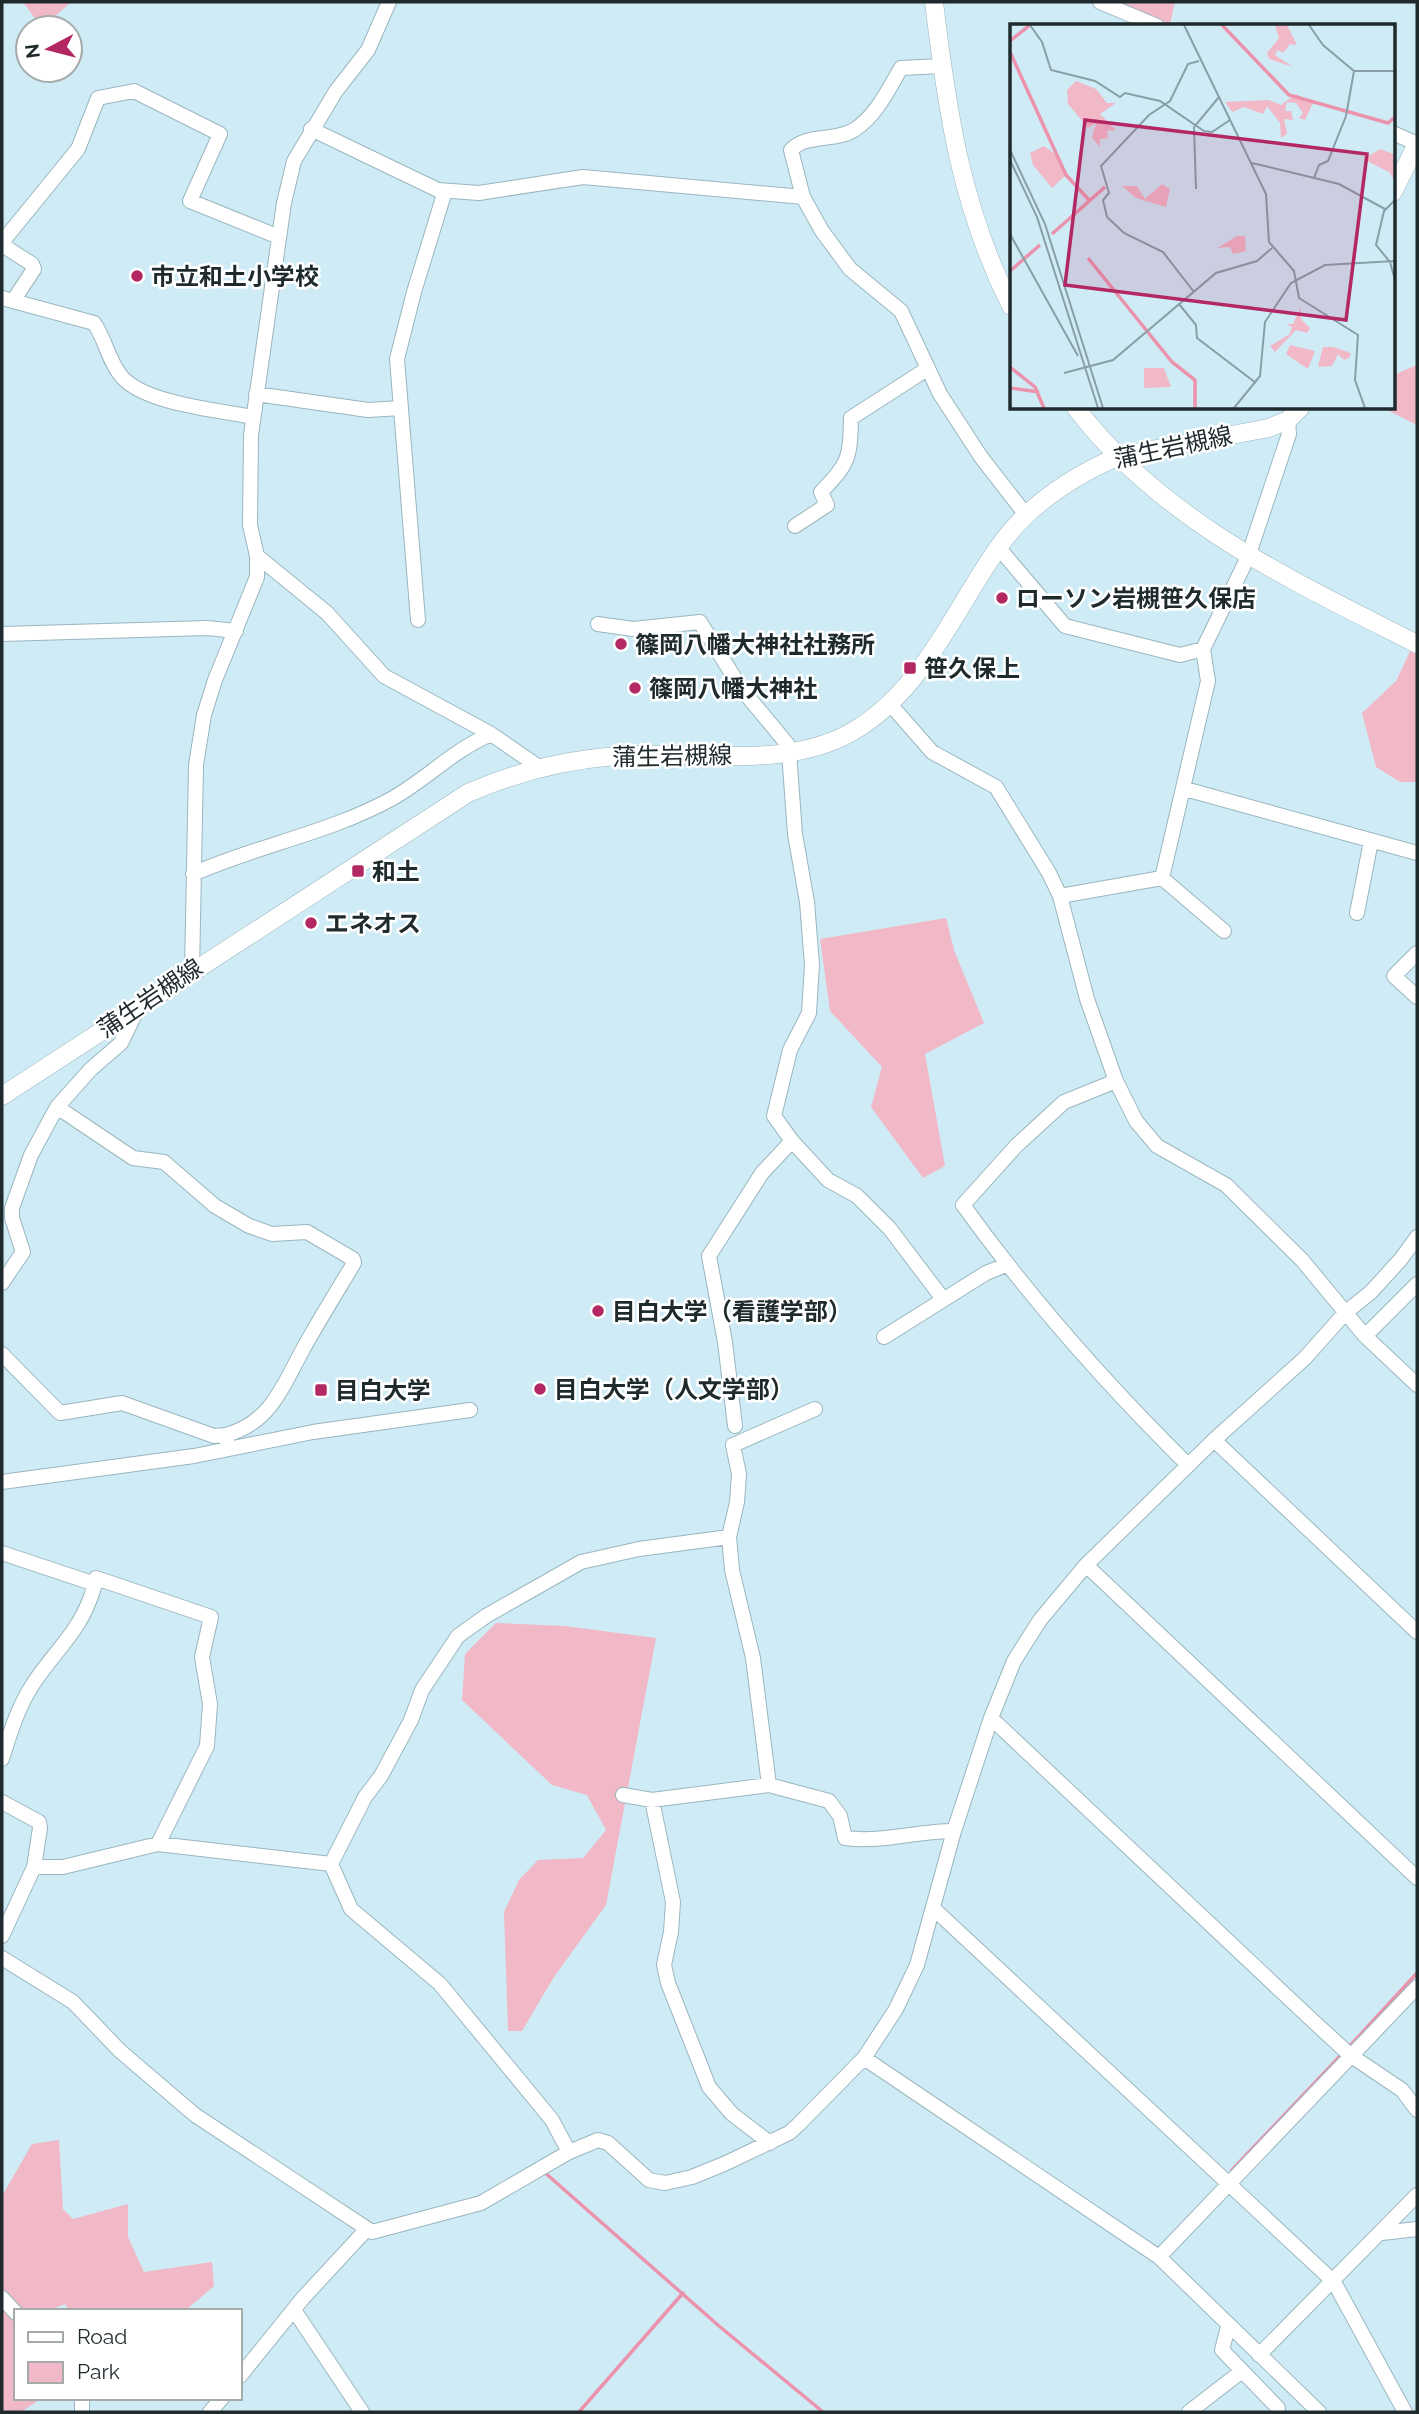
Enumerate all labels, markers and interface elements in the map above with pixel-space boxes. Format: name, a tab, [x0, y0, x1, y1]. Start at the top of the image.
north arrow	[14, 14, 84, 84]
inset map	[1010, 24, 1394, 410]
text: N	[20, 43, 44, 60]
place label: 市立和土小学校	[151, 262, 319, 291]
marker: 市立和土小学校	[129, 268, 145, 284]
street label: 蒲生岩槻線	[1111, 420, 1235, 474]
place label: ローソン岩槻笹久保店	[1016, 584, 1256, 613]
marker: ローソン岩槻笹久保店	[994, 590, 1010, 606]
place label: 篠岡八幡大神社社務所	[635, 630, 875, 659]
marker: 篠岡八幡大神社社務所	[613, 636, 629, 652]
place label: 笹久保上	[924, 654, 1020, 683]
marker: 笹久保上	[902, 660, 918, 676]
place label: 篠岡八幡大神社	[649, 674, 817, 703]
marker: 篠岡八幡大神社	[627, 680, 643, 696]
street label: 蒲生岩槻線	[612, 740, 732, 772]
place label: 和土	[372, 857, 420, 886]
marker: 和土	[350, 863, 366, 879]
place label: エネオス	[325, 909, 421, 938]
marker: エネオス	[303, 915, 319, 931]
street label: 蒲生岩槻線	[92, 952, 208, 1044]
place label: 目白大学（看護学部）	[612, 1297, 852, 1326]
marker: 目白大学（看護学部）	[590, 1303, 606, 1319]
place label: 目白大学（人文学部）	[554, 1375, 794, 1404]
place label: 目白大学	[335, 1376, 431, 1405]
marker: 目白大学（人文学部）	[532, 1381, 548, 1397]
marker: 目白大学	[313, 1382, 329, 1398]
legend	[14, 2309, 242, 2400]
text: Road	[77, 2324, 127, 2349]
text: Park	[77, 2359, 120, 2384]

